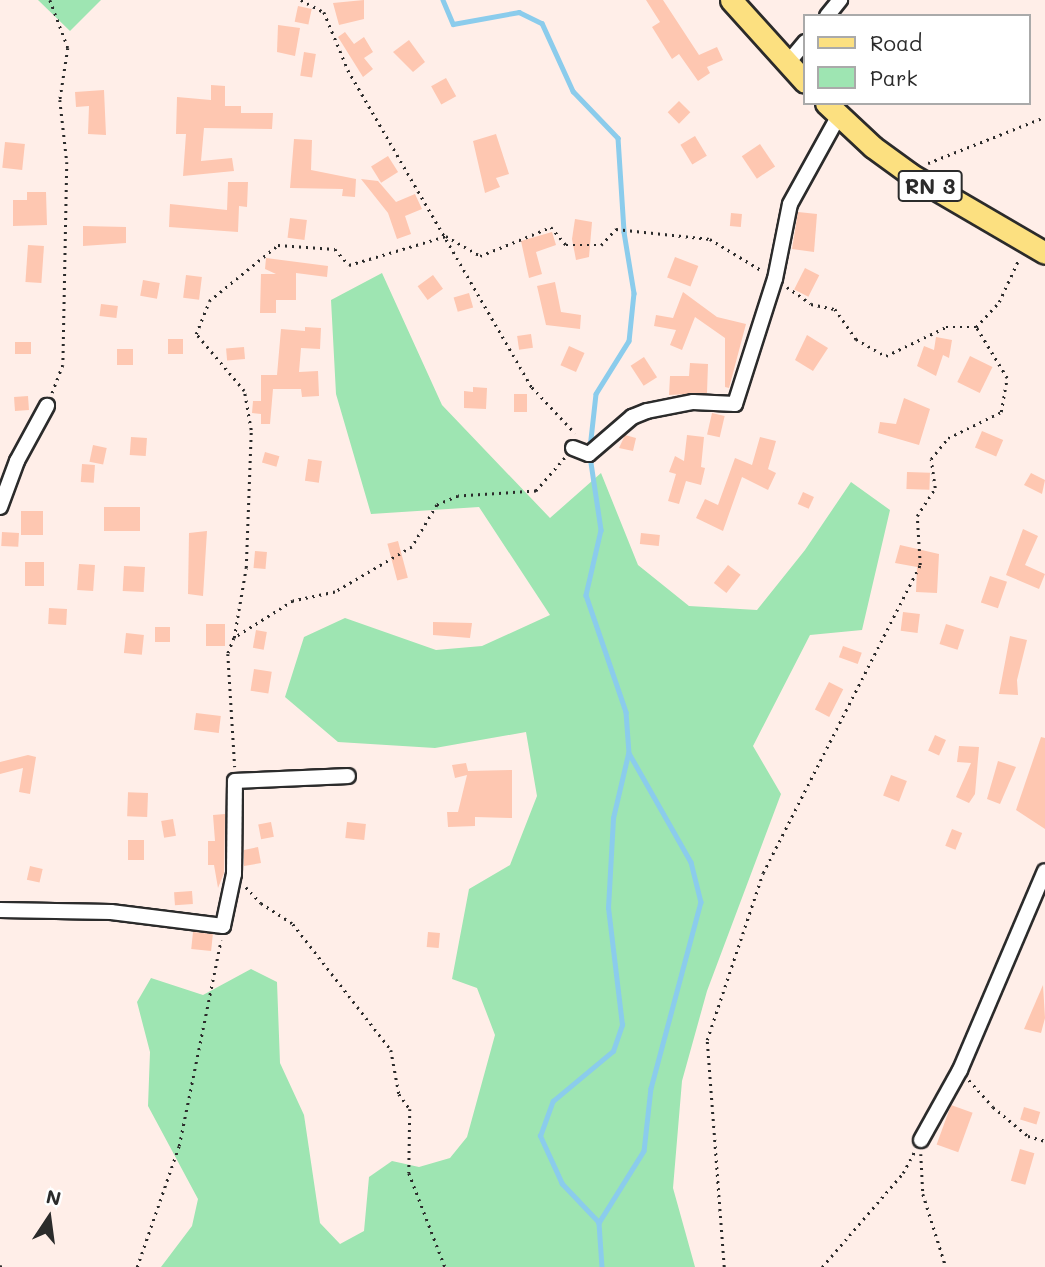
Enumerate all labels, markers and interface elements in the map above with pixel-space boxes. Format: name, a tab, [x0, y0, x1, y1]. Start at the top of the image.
legend	[804, 14, 1031, 105]
text: Road	[870, 29, 922, 56]
text: Park	[870, 64, 918, 91]
road number: RN 3	[897, 168, 963, 204]
north arrow	[14, 1183, 84, 1253]
text: N	[44, 1183, 64, 1211]

